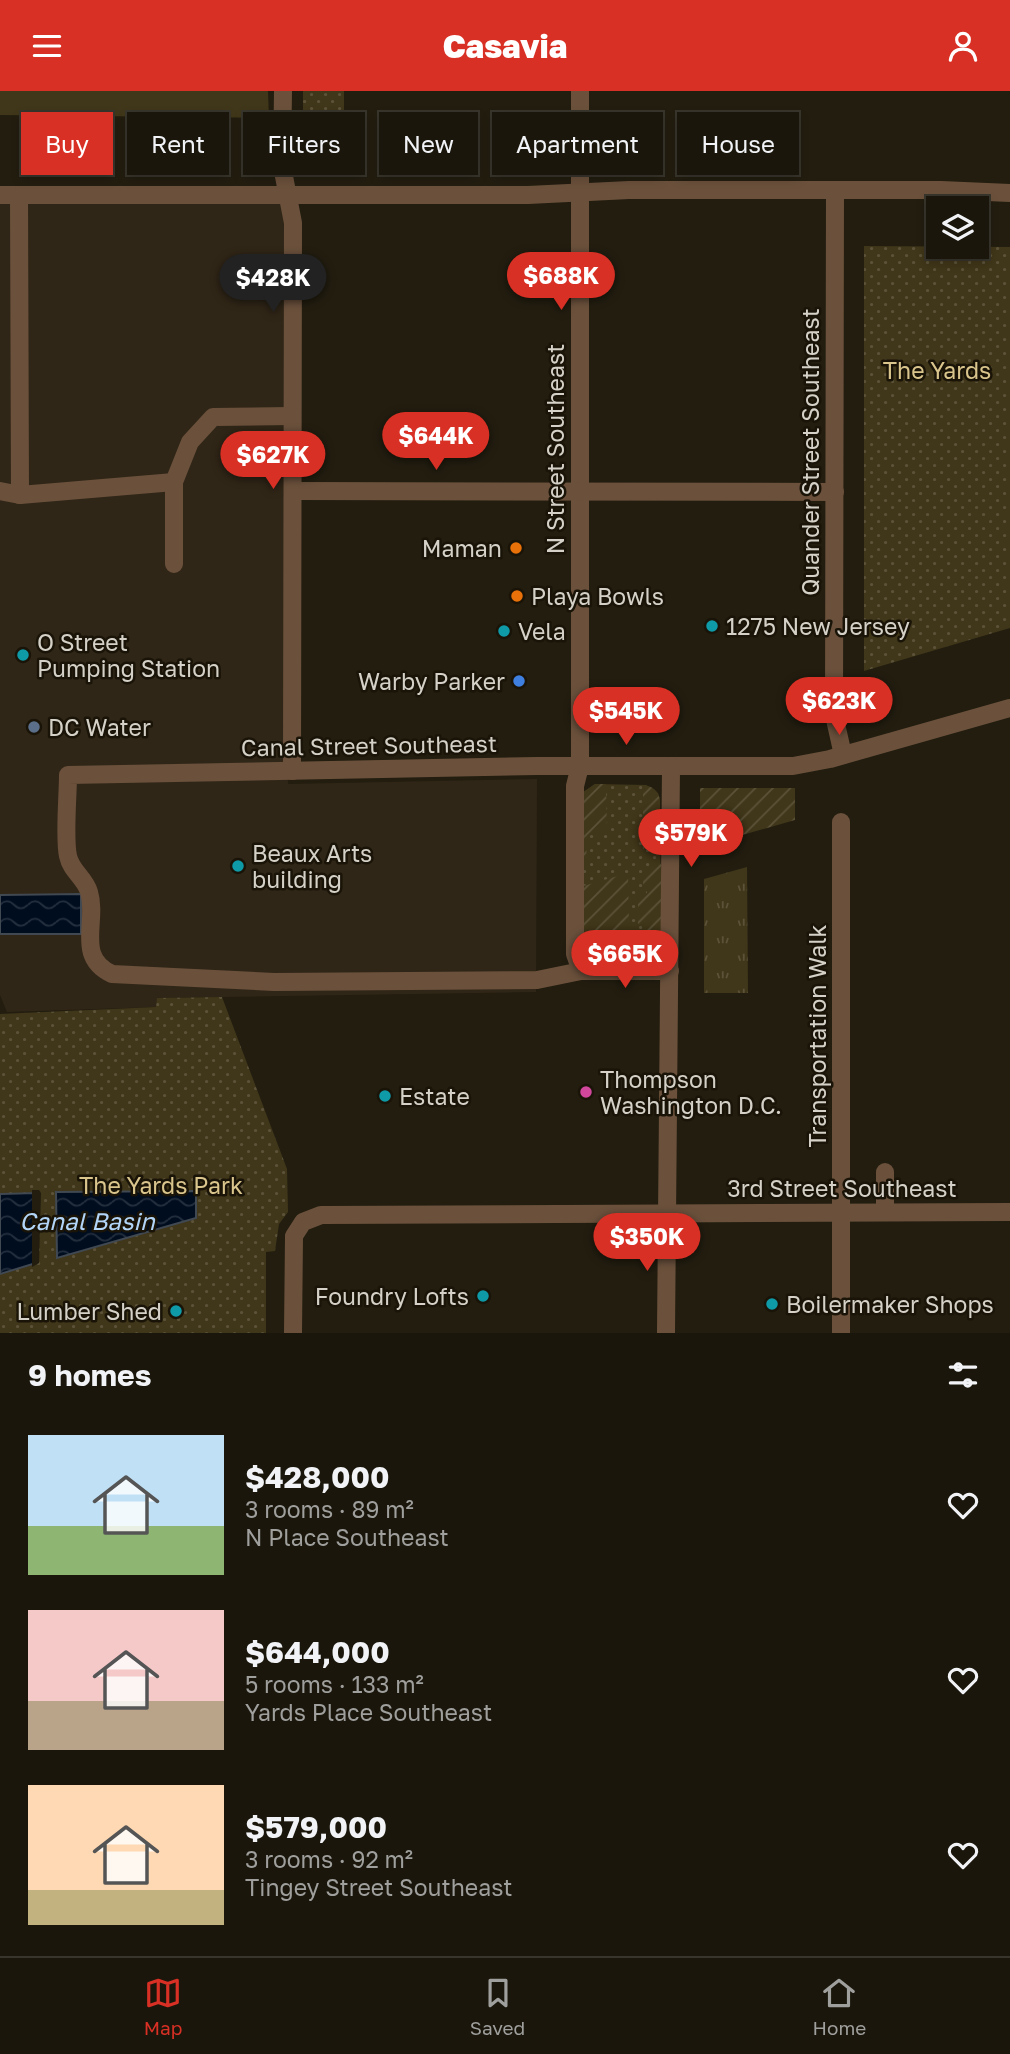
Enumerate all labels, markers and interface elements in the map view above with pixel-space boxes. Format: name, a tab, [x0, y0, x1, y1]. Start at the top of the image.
icon: menu	[28, 27, 66, 65]
text: Casavia	[443, 27, 567, 65]
icon: person	[944, 27, 982, 65]
chip: Buy	[21, 112, 113, 175]
chip: Rent	[127, 112, 229, 175]
chip: Filters	[243, 112, 365, 175]
chip: New	[379, 112, 478, 175]
chip: Apartment	[492, 112, 663, 175]
chip: House	[677, 112, 799, 175]
map controls	[926, 196, 989, 259]
button: layers	[926, 196, 989, 259]
pin: $688K	[512, 253, 610, 312]
pin: $428K	[224, 255, 322, 314]
text: $688K	[523, 261, 599, 289]
text: $428K	[235, 263, 311, 291]
street label: Quander Street Southeast	[796, 308, 824, 596]
street label: N Street Southeast	[541, 344, 569, 554]
park label: The Yards	[883, 356, 991, 384]
pin: $644K	[387, 413, 485, 472]
text: $644K	[398, 421, 474, 449]
pin: $627K	[224, 431, 322, 491]
text: $627K	[236, 440, 310, 468]
place label: Maman	[422, 534, 502, 562]
marker: Maman	[508, 540, 524, 556]
place label: Playa Bowls	[531, 582, 664, 610]
marker: Playa Bowls	[509, 588, 525, 604]
place label: 1275 New Jersey	[726, 612, 910, 640]
place label: Vela	[518, 617, 566, 645]
marker: 1275 New Jersey	[704, 618, 720, 634]
marker: Vela	[496, 623, 512, 639]
place label: O Street Pumping Station	[37, 628, 220, 682]
marker: O Street Pumping Station	[15, 647, 31, 663]
place label: Warby Parker	[358, 667, 505, 695]
marker: Warby Parker	[511, 673, 527, 689]
pin: $623K	[790, 677, 888, 737]
text: $623K	[802, 686, 876, 714]
pin: $545K	[577, 687, 675, 747]
text: $545K	[589, 696, 663, 724]
place label: DC Water	[48, 713, 151, 741]
marker: DC Water	[26, 719, 42, 735]
street label: Canal Street Southeast	[241, 729, 497, 761]
pin: $579K	[642, 809, 740, 869]
text: $579K	[654, 818, 728, 846]
place label: Beaux Arts building	[252, 839, 372, 893]
marker: Beaux Arts building	[230, 858, 246, 874]
street label: Transportation Walk	[803, 924, 831, 1148]
pin: $665K	[576, 930, 674, 990]
text: $665K	[587, 939, 663, 967]
place label: Thompson Washington D.C.	[600, 1065, 782, 1119]
place label: Estate	[399, 1082, 470, 1110]
marker: Thompson Washington D.C.	[578, 1084, 594, 1100]
marker: Estate	[377, 1088, 393, 1104]
park label: The Yards Park	[79, 1171, 243, 1199]
street label: 3rd Street Southeast	[727, 1174, 957, 1202]
water label: Canal Basin	[19, 1206, 156, 1235]
pin: $350K	[598, 1213, 696, 1273]
text: $350K	[609, 1222, 685, 1250]
place label: Foundry Lofts	[315, 1282, 469, 1310]
marker: Foundry Lofts	[475, 1288, 491, 1304]
place label: Boilermaker Shops	[786, 1290, 994, 1318]
marker: Boilermaker Shops	[764, 1296, 780, 1312]
place label: Lumber Shed	[17, 1297, 162, 1325]
marker: Lumber Shed	[168, 1303, 184, 1319]
icon: filters	[944, 1356, 982, 1394]
text: 9 homes	[28, 1357, 151, 1393]
text: $428,000	[245, 1459, 389, 1495]
icon: home	[84, 1463, 168, 1547]
icon: heart	[944, 1486, 982, 1524]
text: 3 rooms · 89 m²	[245, 1495, 414, 1523]
text: N Place Southeast	[245, 1523, 449, 1551]
text: $644,000	[245, 1634, 390, 1670]
icon: home	[84, 1638, 168, 1722]
icon: heart	[944, 1661, 982, 1699]
text: 5 rooms · 133 m²	[245, 1670, 424, 1698]
text: Yards Place Southeast	[245, 1698, 492, 1726]
text: $579,000	[245, 1809, 387, 1845]
icon: home	[84, 1813, 168, 1897]
icon: heart	[944, 1836, 982, 1874]
text: 3 rooms · 92 m²	[245, 1845, 413, 1873]
text: Tingey Street Southeast	[245, 1873, 513, 1901]
tab: Map	[144, 1974, 182, 2039]
tab: Saved	[470, 1974, 525, 2039]
tab: Home	[813, 1974, 866, 2039]

